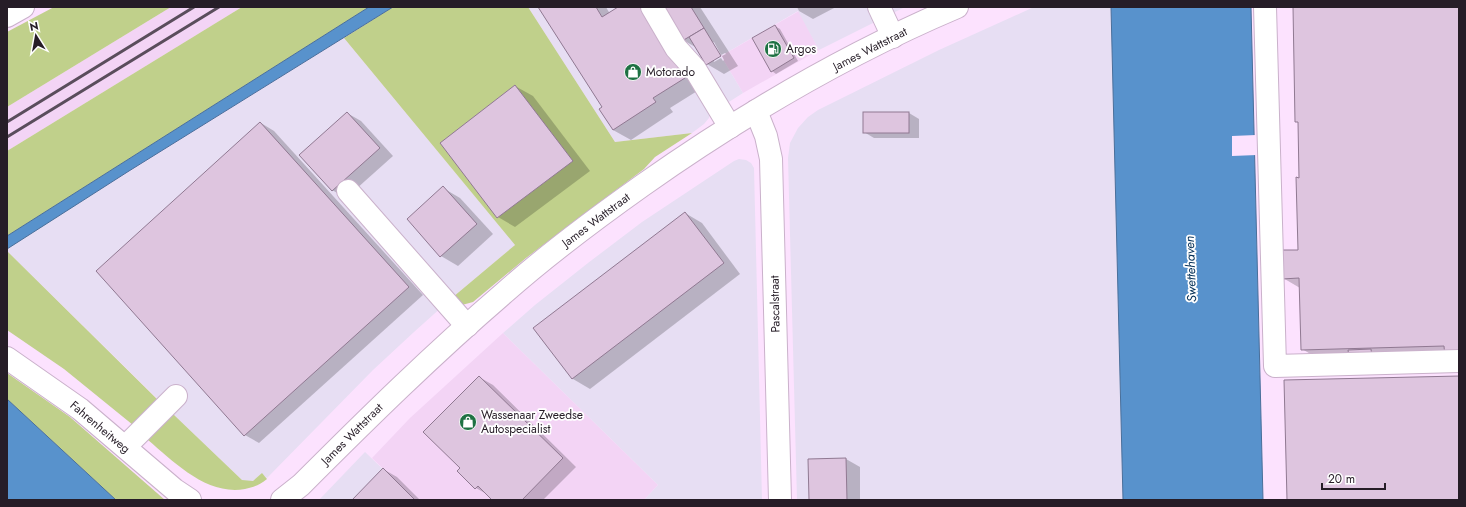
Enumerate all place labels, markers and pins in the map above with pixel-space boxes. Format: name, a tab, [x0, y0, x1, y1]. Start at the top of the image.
fuel station icon: Argos	[763, 39, 783, 59]
place label: Argos	[786, 40, 816, 58]
shop icon: Motorado	[623, 62, 643, 82]
place label: Motorado	[646, 63, 695, 81]
place label: Wassenaar Zweedse Autospecialist	[481, 406, 583, 438]
shop icon: Wassenaar Zweedse Autospecialist	[458, 412, 478, 432]

